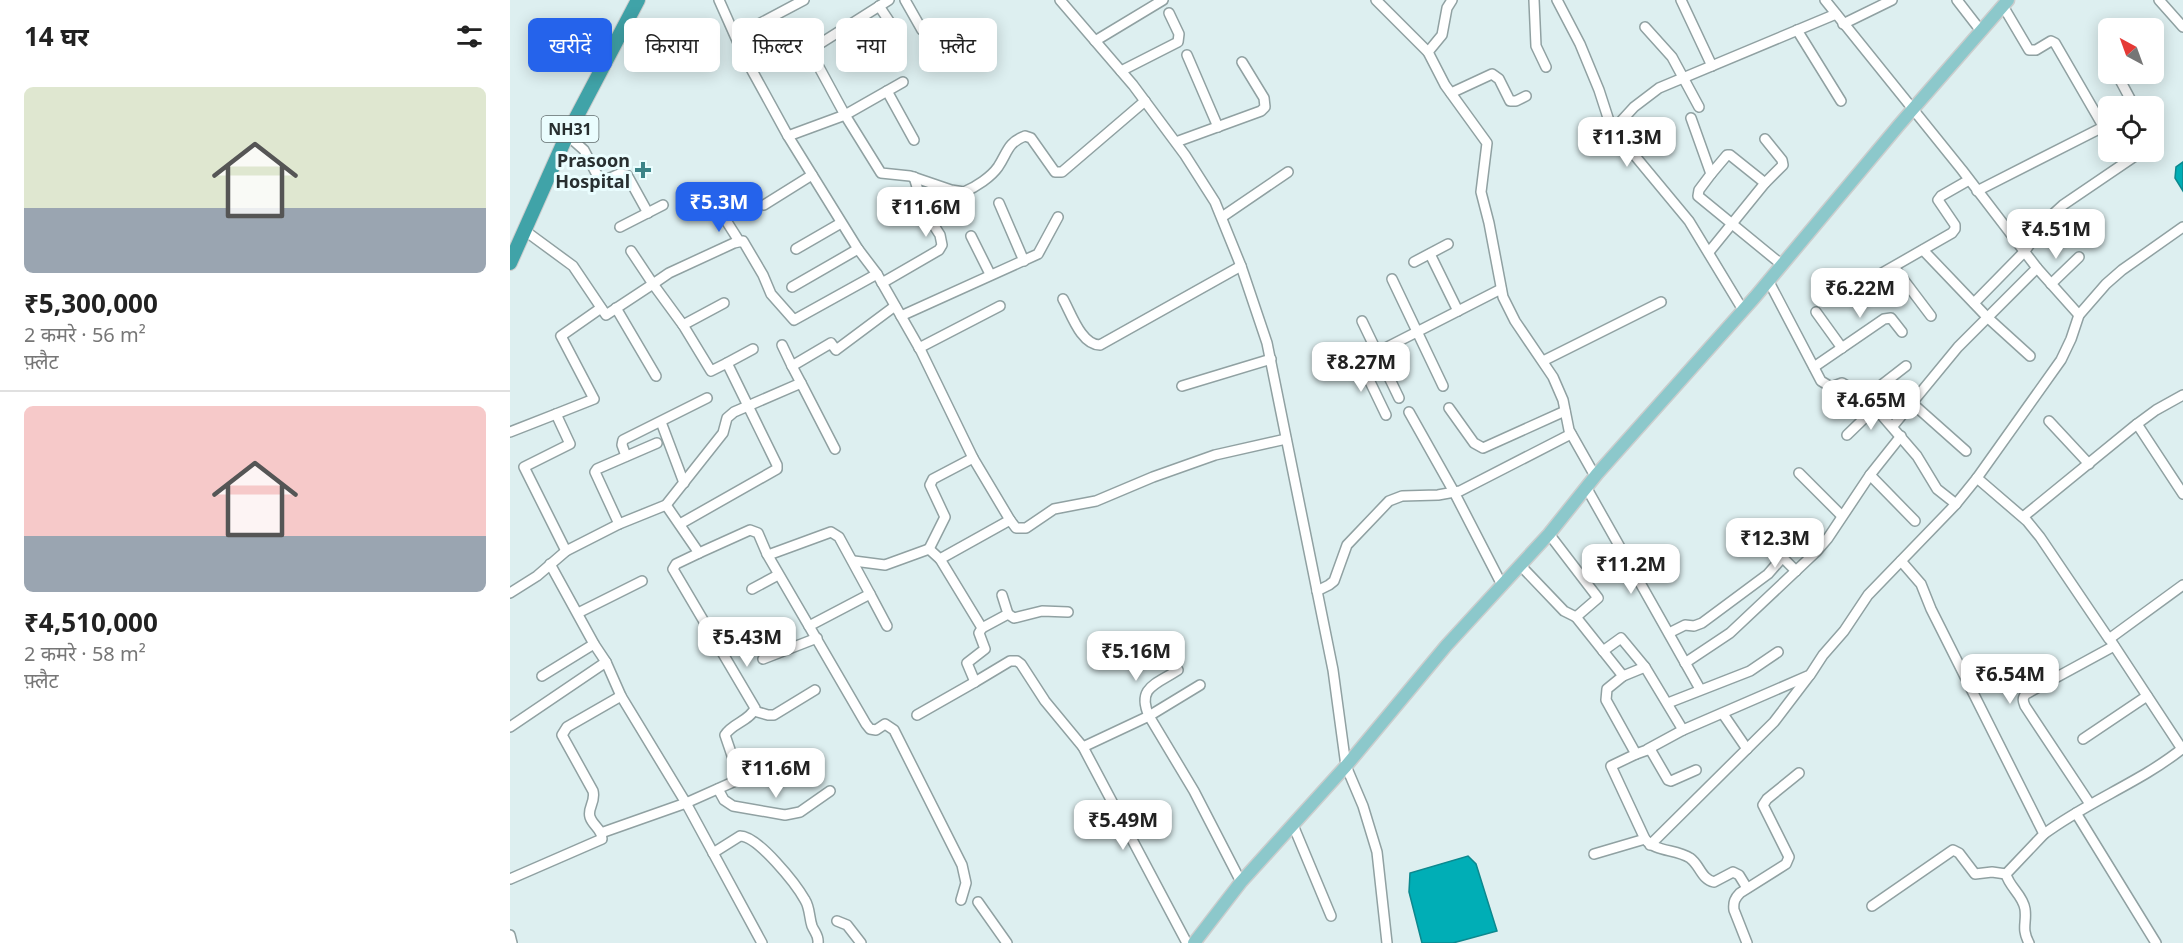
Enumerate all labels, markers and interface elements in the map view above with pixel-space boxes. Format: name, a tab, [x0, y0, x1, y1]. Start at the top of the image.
text: 14 घर	[24, 18, 89, 54]
chip: खरीदें	[528, 18, 612, 72]
chip: किराया	[624, 18, 720, 72]
chip: फ़िल्टर	[732, 18, 824, 72]
chip: नया	[836, 18, 907, 72]
chip: फ़्लैट	[919, 18, 997, 72]
north arrow	[2098, 18, 2164, 84]
map controls	[2098, 18, 2164, 162]
icon: filters	[453, 20, 486, 53]
button: locate	[2098, 96, 2164, 162]
road number: NH31	[542, 116, 598, 142]
pin: ₹11.3M	[1578, 117, 1676, 168]
text: ₹11.3M	[1592, 123, 1662, 150]
icon: home	[201, 126, 309, 234]
place label: Prasoon Hospital	[555, 148, 630, 193]
marker: Prasoon Hospital	[634, 161, 652, 179]
pin: ₹5.3M	[677, 182, 761, 233]
pin: ₹11.6M	[877, 187, 975, 238]
text: ₹5.3M	[690, 188, 748, 215]
text: ₹11.6M	[891, 193, 961, 220]
pin: ₹4.51M	[2007, 209, 2105, 260]
text: ₹4.51M	[2021, 215, 2091, 242]
pin: ₹6.22M	[1811, 268, 1909, 319]
text: ₹6.22M	[1825, 274, 1895, 301]
text: ₹5,300,000	[24, 285, 158, 321]
text: 2 कमरे · 56 m²	[24, 321, 146, 348]
pin: ₹8.27M	[1312, 342, 1410, 393]
text: फ़्लैट	[24, 348, 59, 375]
text: ₹8.27M	[1326, 348, 1396, 375]
pin: ₹4.65M	[1822, 380, 1920, 431]
text: ₹4.65M	[1836, 386, 1906, 413]
icon: home	[201, 445, 309, 553]
pin: ₹12.3M	[1726, 518, 1824, 569]
text: ₹12.3M	[1740, 524, 1810, 551]
pin: ₹11.2M	[1582, 544, 1680, 595]
text: ₹11.2M	[1596, 550, 1666, 577]
text: ₹4,510,000	[24, 604, 158, 640]
pin: ₹5.43M	[698, 617, 796, 668]
text: ₹5.43M	[712, 623, 782, 650]
pin: ₹5.16M	[1087, 631, 1185, 682]
text: ₹5.16M	[1101, 637, 1171, 664]
text: 2 कमरे · 58 m²	[24, 640, 146, 667]
pin: ₹6.54M	[1961, 654, 2059, 705]
text: ₹6.54M	[1975, 660, 2045, 687]
text: फ़्लैट	[24, 667, 59, 694]
pin: ₹11.6M	[727, 748, 825, 799]
text: ₹11.6M	[741, 754, 811, 781]
pin: ₹5.49M	[1074, 800, 1172, 851]
text: ₹5.49M	[1088, 806, 1158, 833]

